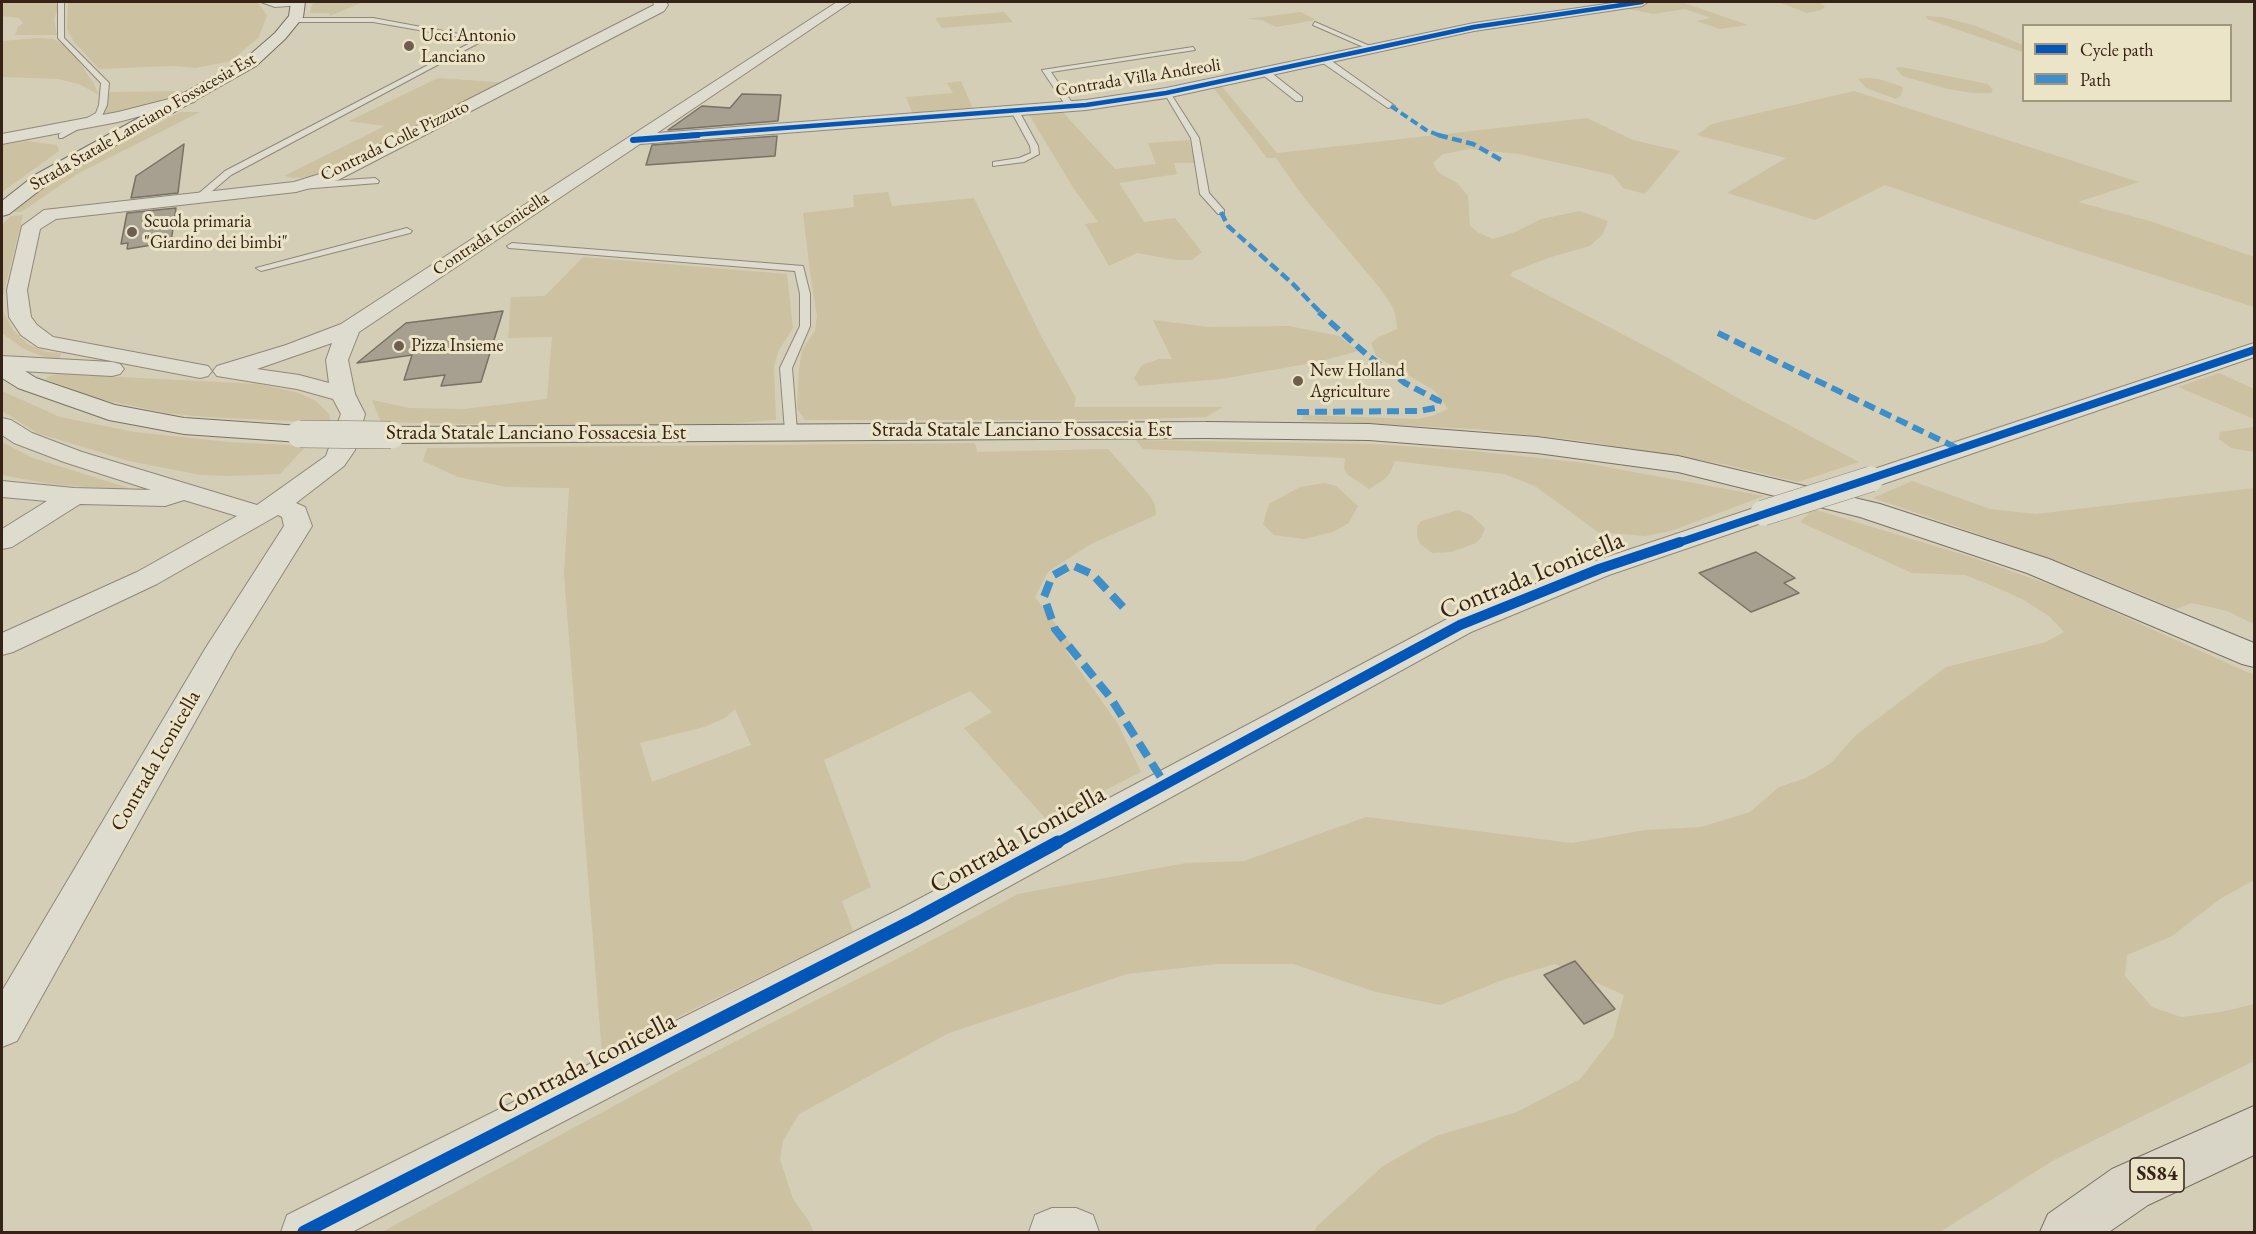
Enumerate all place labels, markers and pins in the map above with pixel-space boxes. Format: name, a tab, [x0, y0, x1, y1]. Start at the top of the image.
place label: Ucci Antonio Lanciano	[421, 25, 516, 68]
marker: Ucci Antonio Lanciano	[402, 39, 416, 53]
place label: Scuola primaria "Giardino dei bimbi"	[144, 211, 288, 254]
marker: Scuola primaria "Giardino dei bimbi"	[125, 225, 139, 239]
place label: Pizza Insieme	[411, 335, 504, 357]
marker: Pizza Insieme	[392, 339, 406, 353]
place label: New Holland Agriculture	[1310, 360, 1405, 403]
marker: New Holland Agriculture	[1291, 374, 1305, 388]

